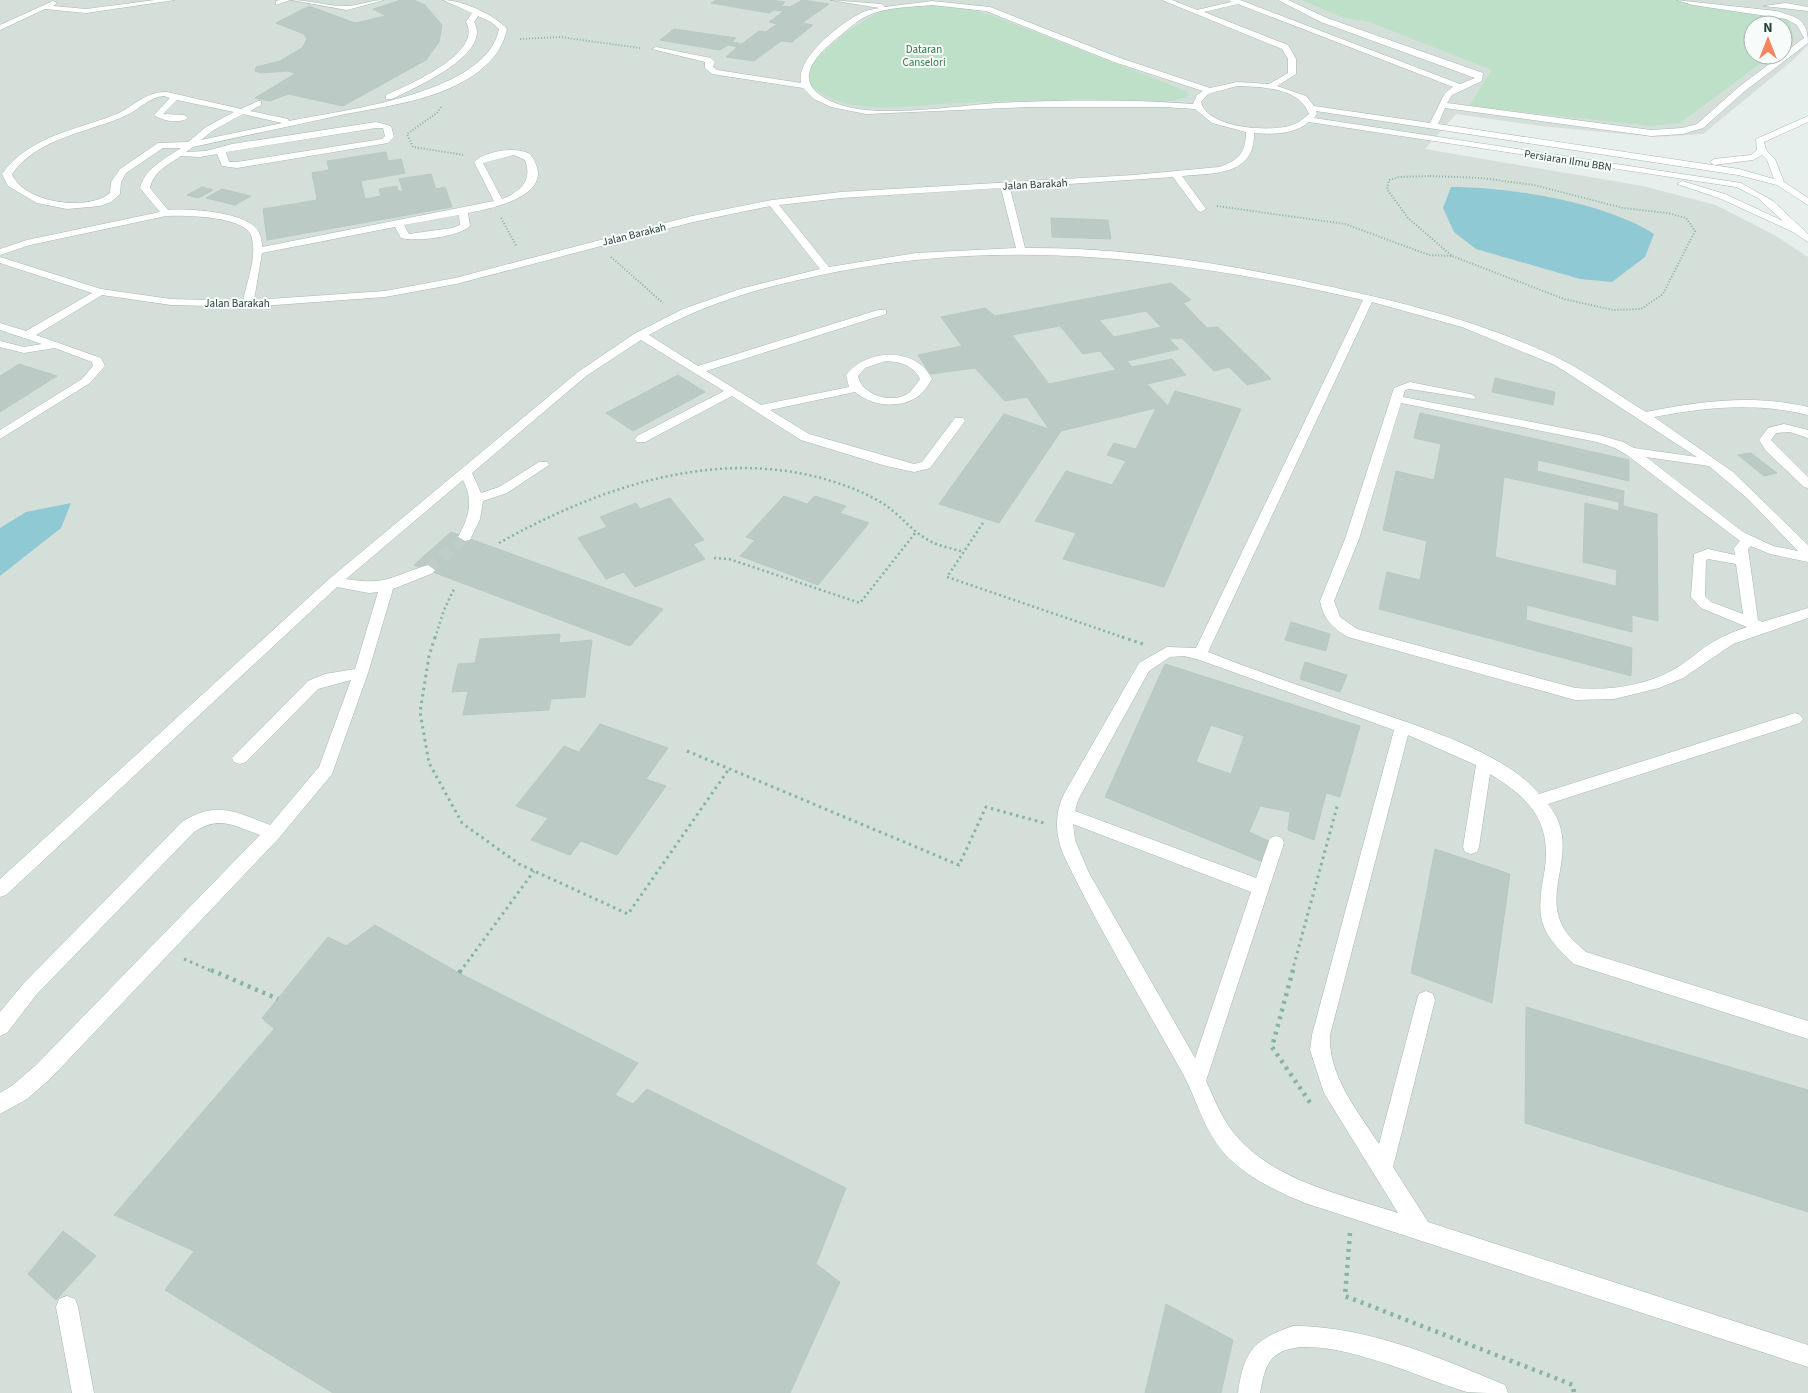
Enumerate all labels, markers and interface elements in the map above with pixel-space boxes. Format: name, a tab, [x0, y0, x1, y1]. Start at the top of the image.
north arrow	[1743, 15, 1793, 65]
text: N	[1763, 18, 1773, 38]
park label: Dataran Canselori	[902, 42, 946, 70]
street label: Persiaran Ilmu BBN	[1523, 146, 1613, 175]
street label: Jalan Barakah	[1002, 175, 1068, 194]
street label: Jalan Barakah	[601, 219, 668, 250]
street label: Jalan Barakah	[204, 296, 270, 311]

